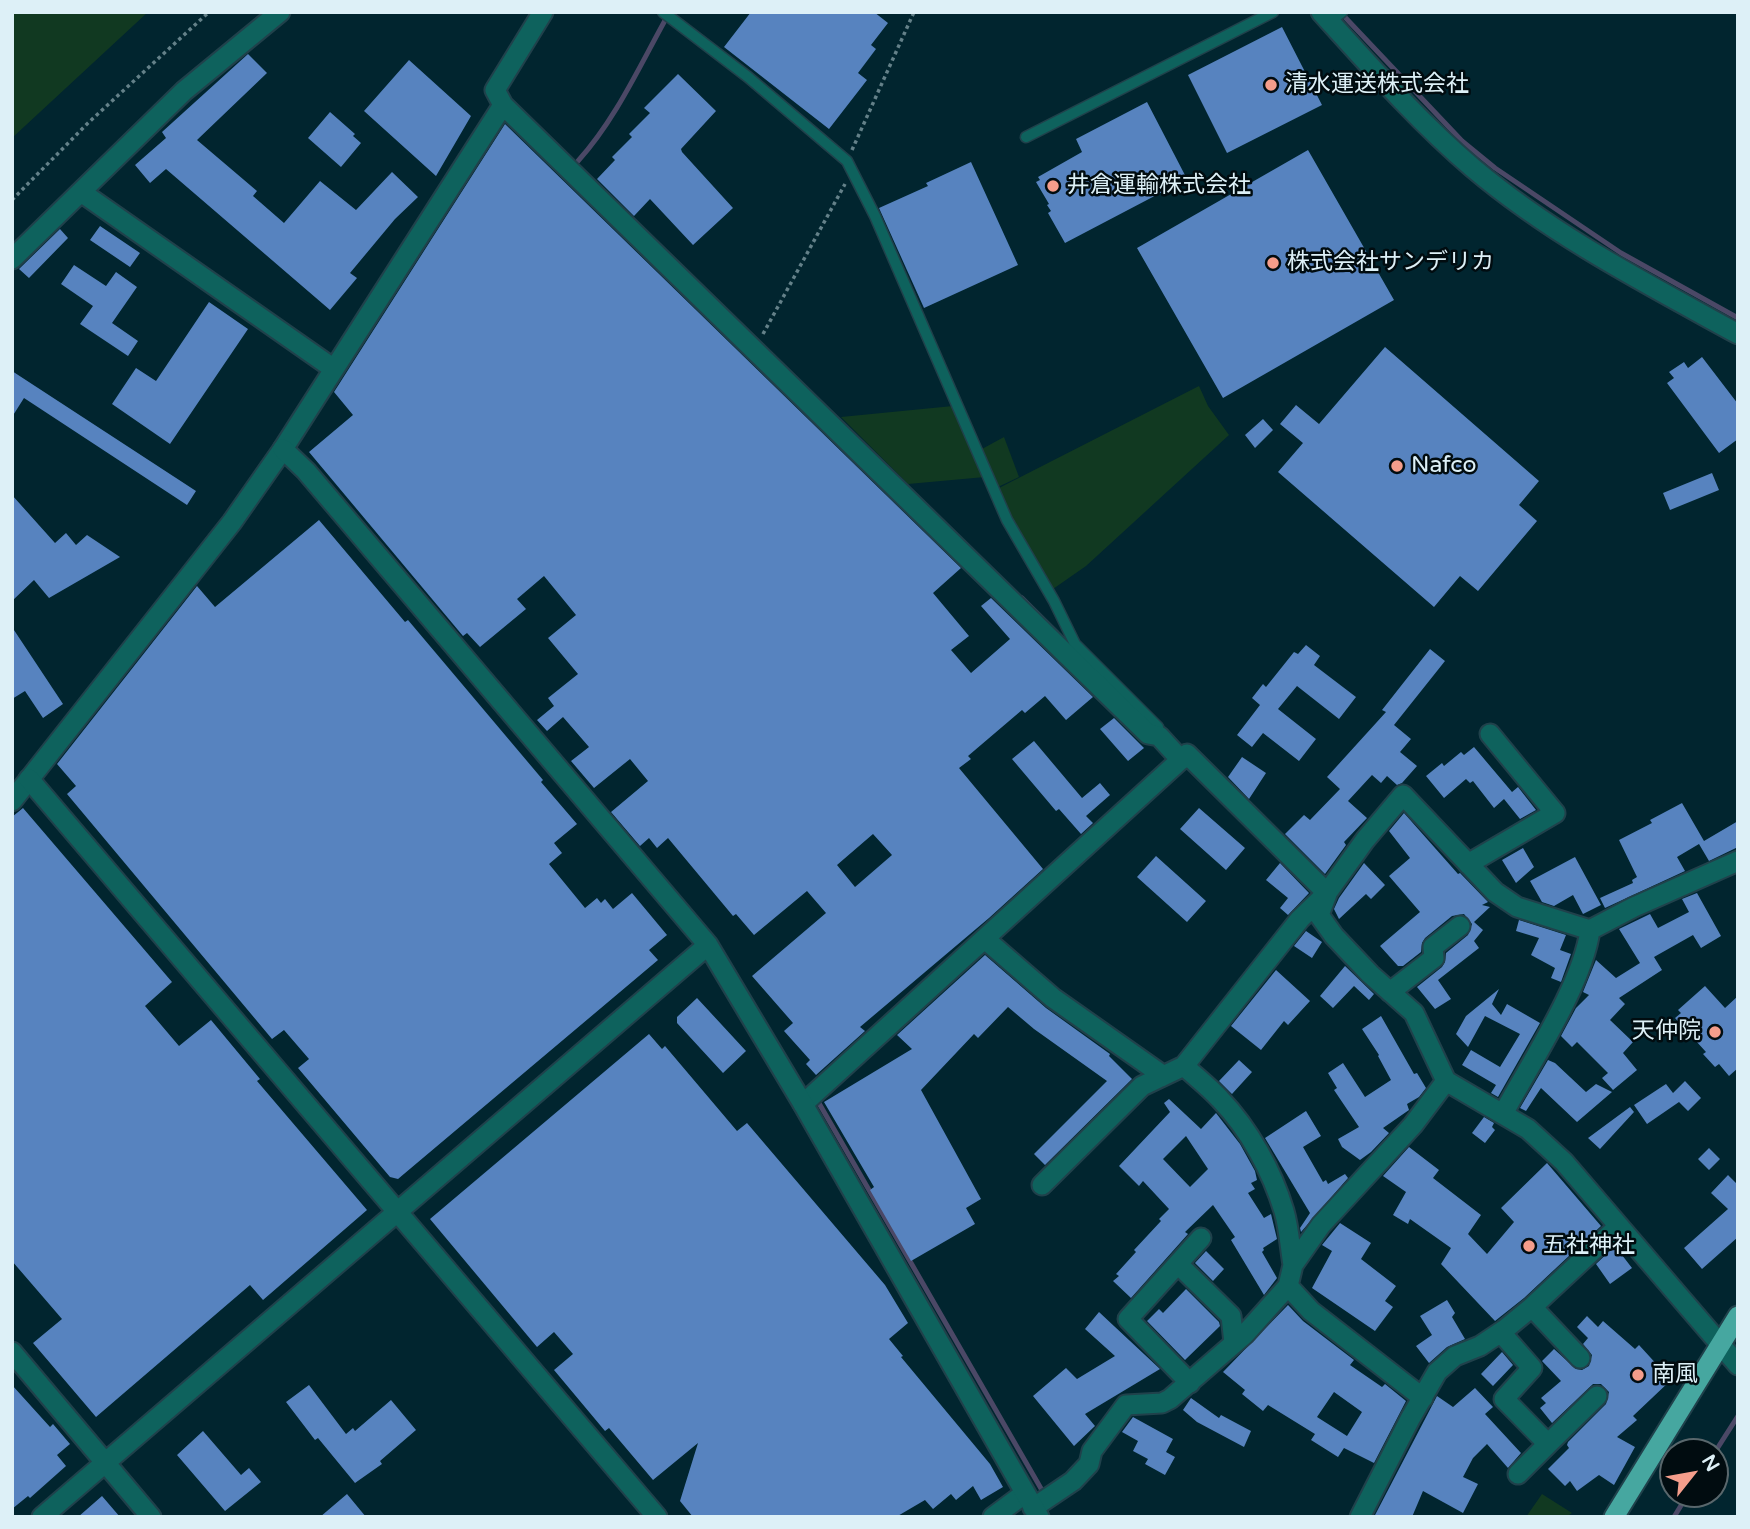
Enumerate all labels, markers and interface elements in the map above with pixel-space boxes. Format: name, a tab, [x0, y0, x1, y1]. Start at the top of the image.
place label: 清水運送株式会社	[1285, 71, 1469, 99]
marker: 清水運送株式会社	[1263, 77, 1279, 93]
place label: 井倉運輸株式会社	[1067, 172, 1251, 200]
marker: 井倉運輸株式会社	[1045, 178, 1061, 194]
place label: 株式会社サンデリカ	[1287, 249, 1494, 277]
marker: 株式会社サンデリカ	[1265, 255, 1281, 271]
place label: Nafco	[1411, 452, 1476, 480]
marker: Nafco	[1389, 458, 1405, 474]
place label: 天仲院	[1632, 1018, 1701, 1046]
marker: 天仲院	[1707, 1024, 1723, 1040]
place label: 五社神社	[1543, 1232, 1635, 1260]
marker: 五社神社	[1521, 1238, 1537, 1254]
place label: 南風	[1652, 1361, 1698, 1389]
marker: 南風	[1630, 1367, 1646, 1383]
north arrow	[1659, 1438, 1729, 1508]
text: N	[1697, 1451, 1724, 1475]

